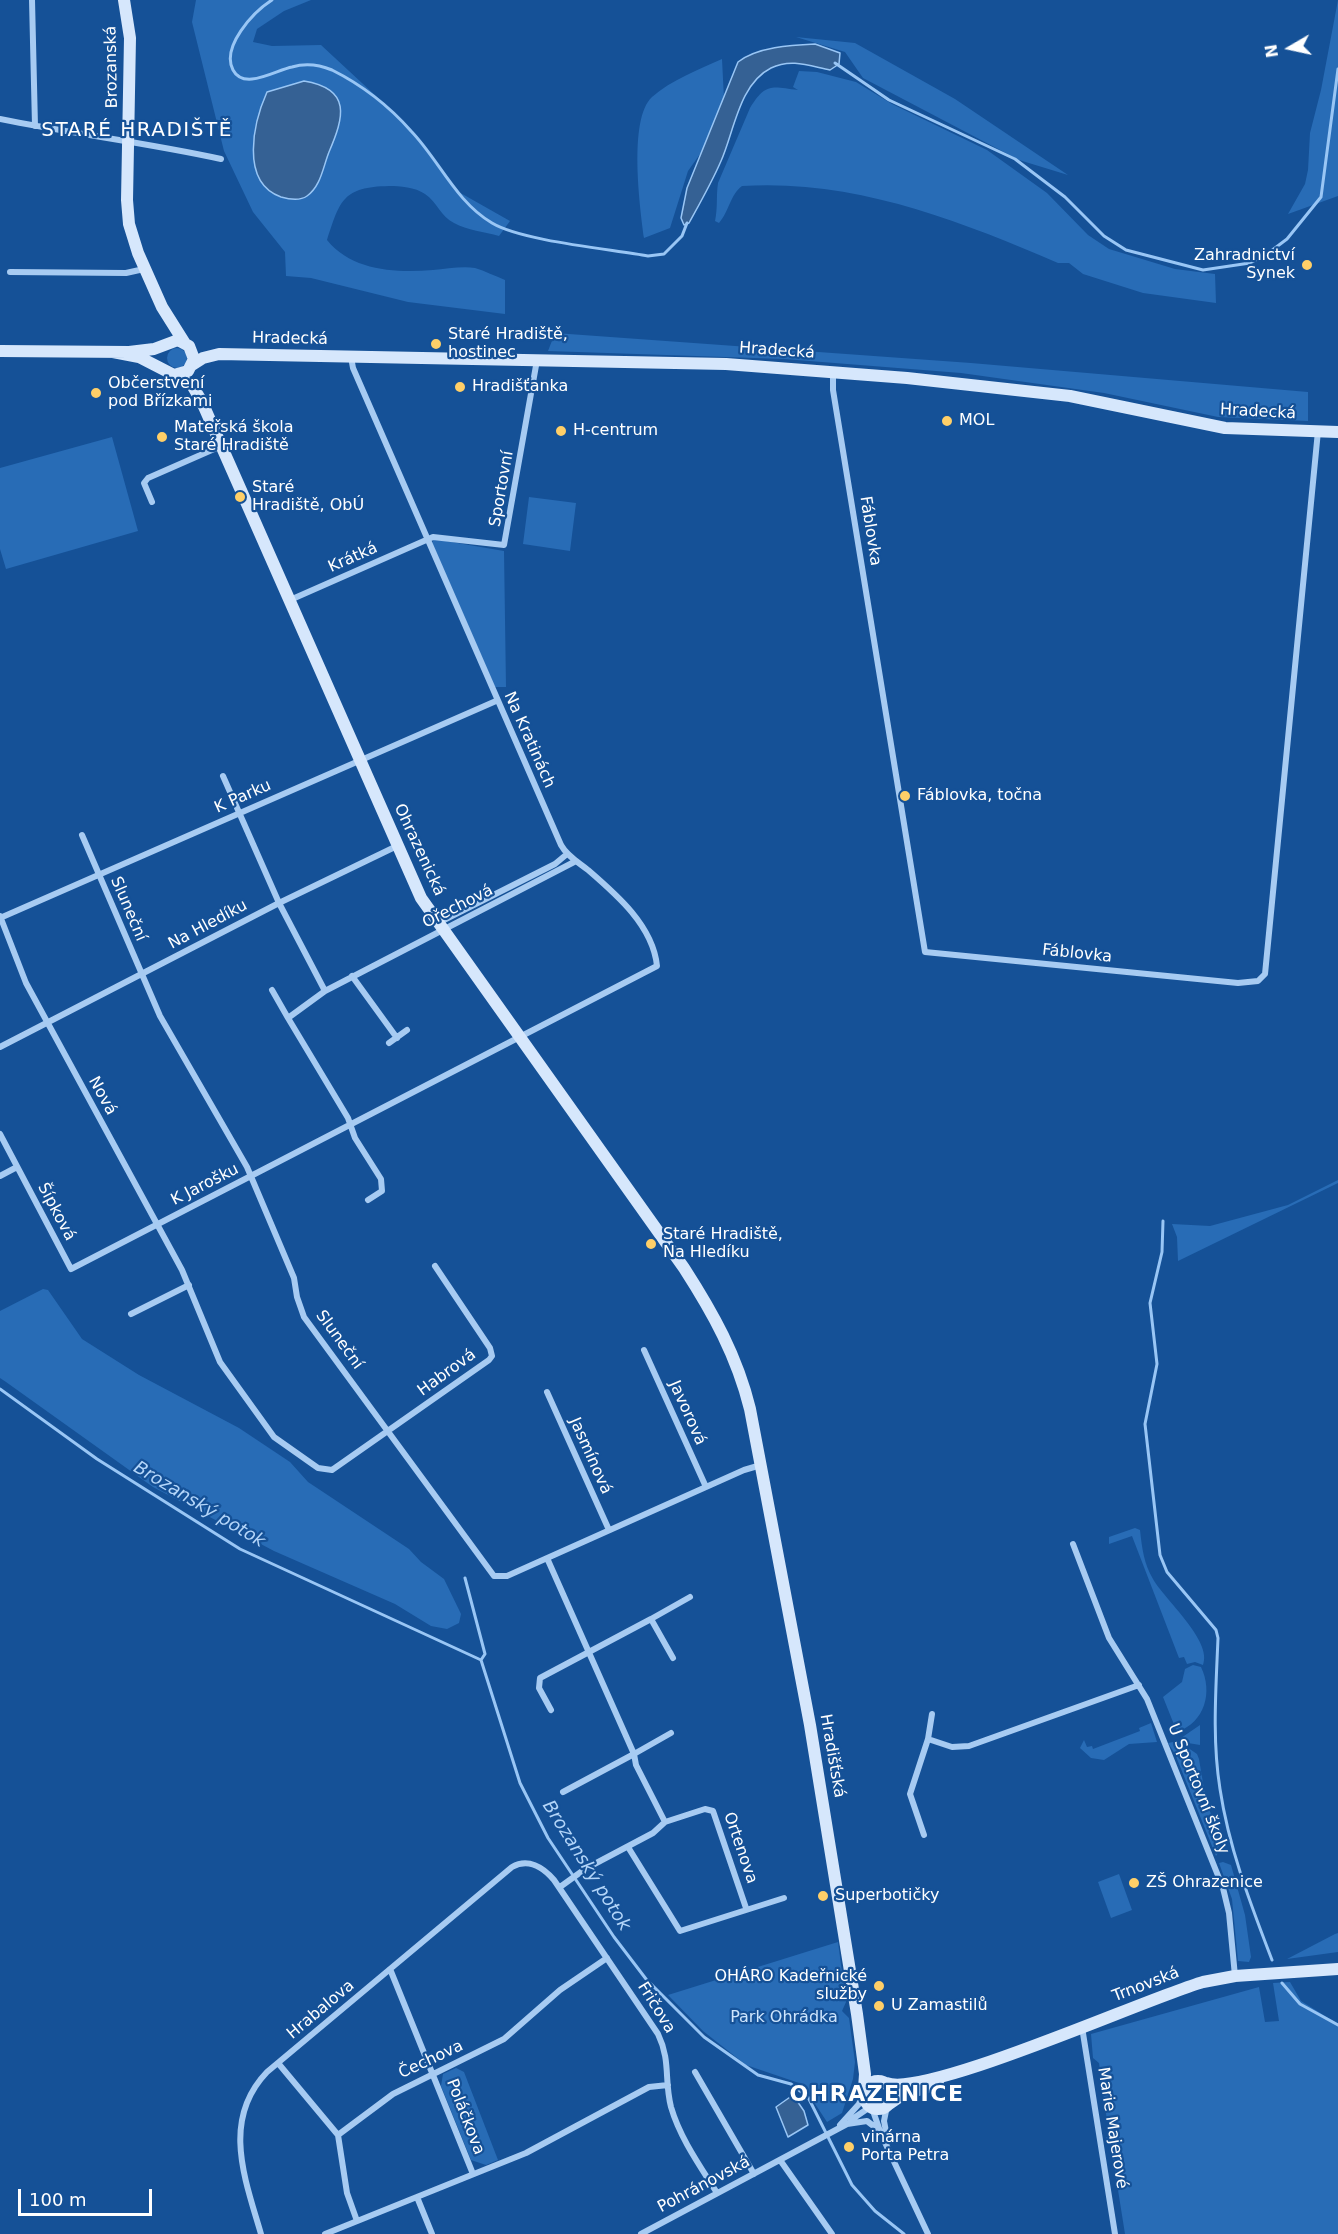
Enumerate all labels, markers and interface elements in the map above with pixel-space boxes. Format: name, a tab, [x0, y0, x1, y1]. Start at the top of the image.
north arrow	[1260, 18, 1320, 78]
street label: Brozanská	[102, 26, 122, 108]
text: N	[1261, 43, 1282, 59]
district label: STARÉ HRADIŠTĚ	[41, 119, 233, 143]
place label: Zahradnictví Synek	[1194, 246, 1295, 284]
marker: Zahradnictví Synek	[1300, 258, 1314, 272]
place label: Staré Hradiště, hostinec	[448, 325, 568, 363]
street label: Hradecká	[252, 329, 328, 349]
marker: Staré Hradiště, hostinec	[429, 337, 443, 351]
street label: Hradecká	[738, 339, 816, 363]
place label: Občerstvení pod Břízkami	[108, 374, 212, 412]
place label: Hradišťanka	[472, 377, 568, 397]
marker: Hradišťanka	[453, 380, 467, 394]
marker: Občerstvení pod Břízkami	[89, 386, 103, 400]
street label: Hradecká	[1220, 400, 1296, 424]
place label: MOL	[959, 411, 994, 431]
marker: MOL	[940, 414, 954, 428]
place label: Mateřská škola Staré Hradiště	[174, 418, 294, 456]
place label: H-centrum	[573, 421, 658, 441]
marker: H-centrum	[554, 424, 568, 438]
marker: Mateřská škola Staré Hradiště	[155, 430, 169, 444]
street label: Sportovní	[486, 450, 518, 528]
place label: Staré Hradiště, ObÚ	[252, 478, 364, 516]
marker: Staré Hradiště, ObÚ	[233, 490, 247, 504]
street label: Fáblovka	[855, 495, 885, 567]
street label: Krátká	[325, 539, 381, 577]
street label: Na Kratinách	[499, 689, 559, 791]
street label: K Parku	[212, 776, 274, 818]
place label: Fáblovka, točna	[917, 786, 1042, 806]
marker: Fáblovka, točna	[898, 789, 912, 803]
street label: Ohrazenická	[389, 801, 449, 899]
street label: Sluneční	[106, 874, 150, 944]
street label: Ořechová	[419, 881, 497, 933]
street label: Na Hledíku	[165, 896, 251, 954]
street label: Fáblovka	[1041, 941, 1113, 967]
street label: Nová	[84, 1073, 120, 1119]
street label: K Jarošku	[168, 1160, 242, 1210]
street label: Šípková	[33, 1180, 79, 1244]
place label: Staré Hradiště, Na Hledíku	[663, 1225, 783, 1263]
marker: Staré Hradiště, Na Hledíku	[644, 1237, 658, 1251]
street label: Sluneční	[311, 1307, 367, 1373]
street label: Habrová	[414, 1345, 480, 1401]
street label: Javorová	[664, 1378, 710, 1448]
street label: Jasmínová	[565, 1415, 615, 1497]
water label: Brozanský potok	[129, 1457, 269, 1553]
street label: Hradišťská	[815, 1713, 849, 1799]
street label: U Sportovní školy	[1163, 1721, 1233, 1857]
water label: Brozanský potok	[537, 1797, 635, 1935]
street label: Ortenova	[719, 1810, 761, 1886]
place label: ZŠ Ohrazenice	[1146, 1873, 1263, 1893]
marker: ZŠ Ohrazenice	[1127, 1876, 1141, 1890]
place label: Superbotičky	[835, 1886, 939, 1906]
marker: Superbotičky	[816, 1889, 830, 1903]
street label: Trnovská	[1110, 1963, 1182, 2007]
place label: OHÁRO Kadeřnické služby	[714, 1967, 867, 2005]
street label: Hrabalova	[283, 1976, 359, 2044]
street label: Fričova	[633, 1979, 679, 2037]
marker: OHÁRO Kadeřnické služby	[872, 1979, 886, 1993]
place label: U Zamastilů	[891, 1996, 988, 2016]
marker: U Zamastilů	[872, 1999, 886, 2013]
park label: Park Ohrádka	[730, 2008, 838, 2028]
street label: Čechova	[396, 2037, 466, 2083]
street label: Marie Majerové	[1093, 2066, 1131, 2190]
street label: Poláčkova	[442, 2076, 488, 2158]
district label: OHRAZENICE	[790, 2082, 964, 2108]
place label: vinárna Porta Petra	[861, 2128, 949, 2166]
marker: vinárna Porta Petra	[842, 2140, 856, 2154]
street label: Pohránovská	[655, 2153, 753, 2217]
scale bar	[21, 2177, 154, 2215]
text: 100 m	[29, 2189, 87, 2210]

